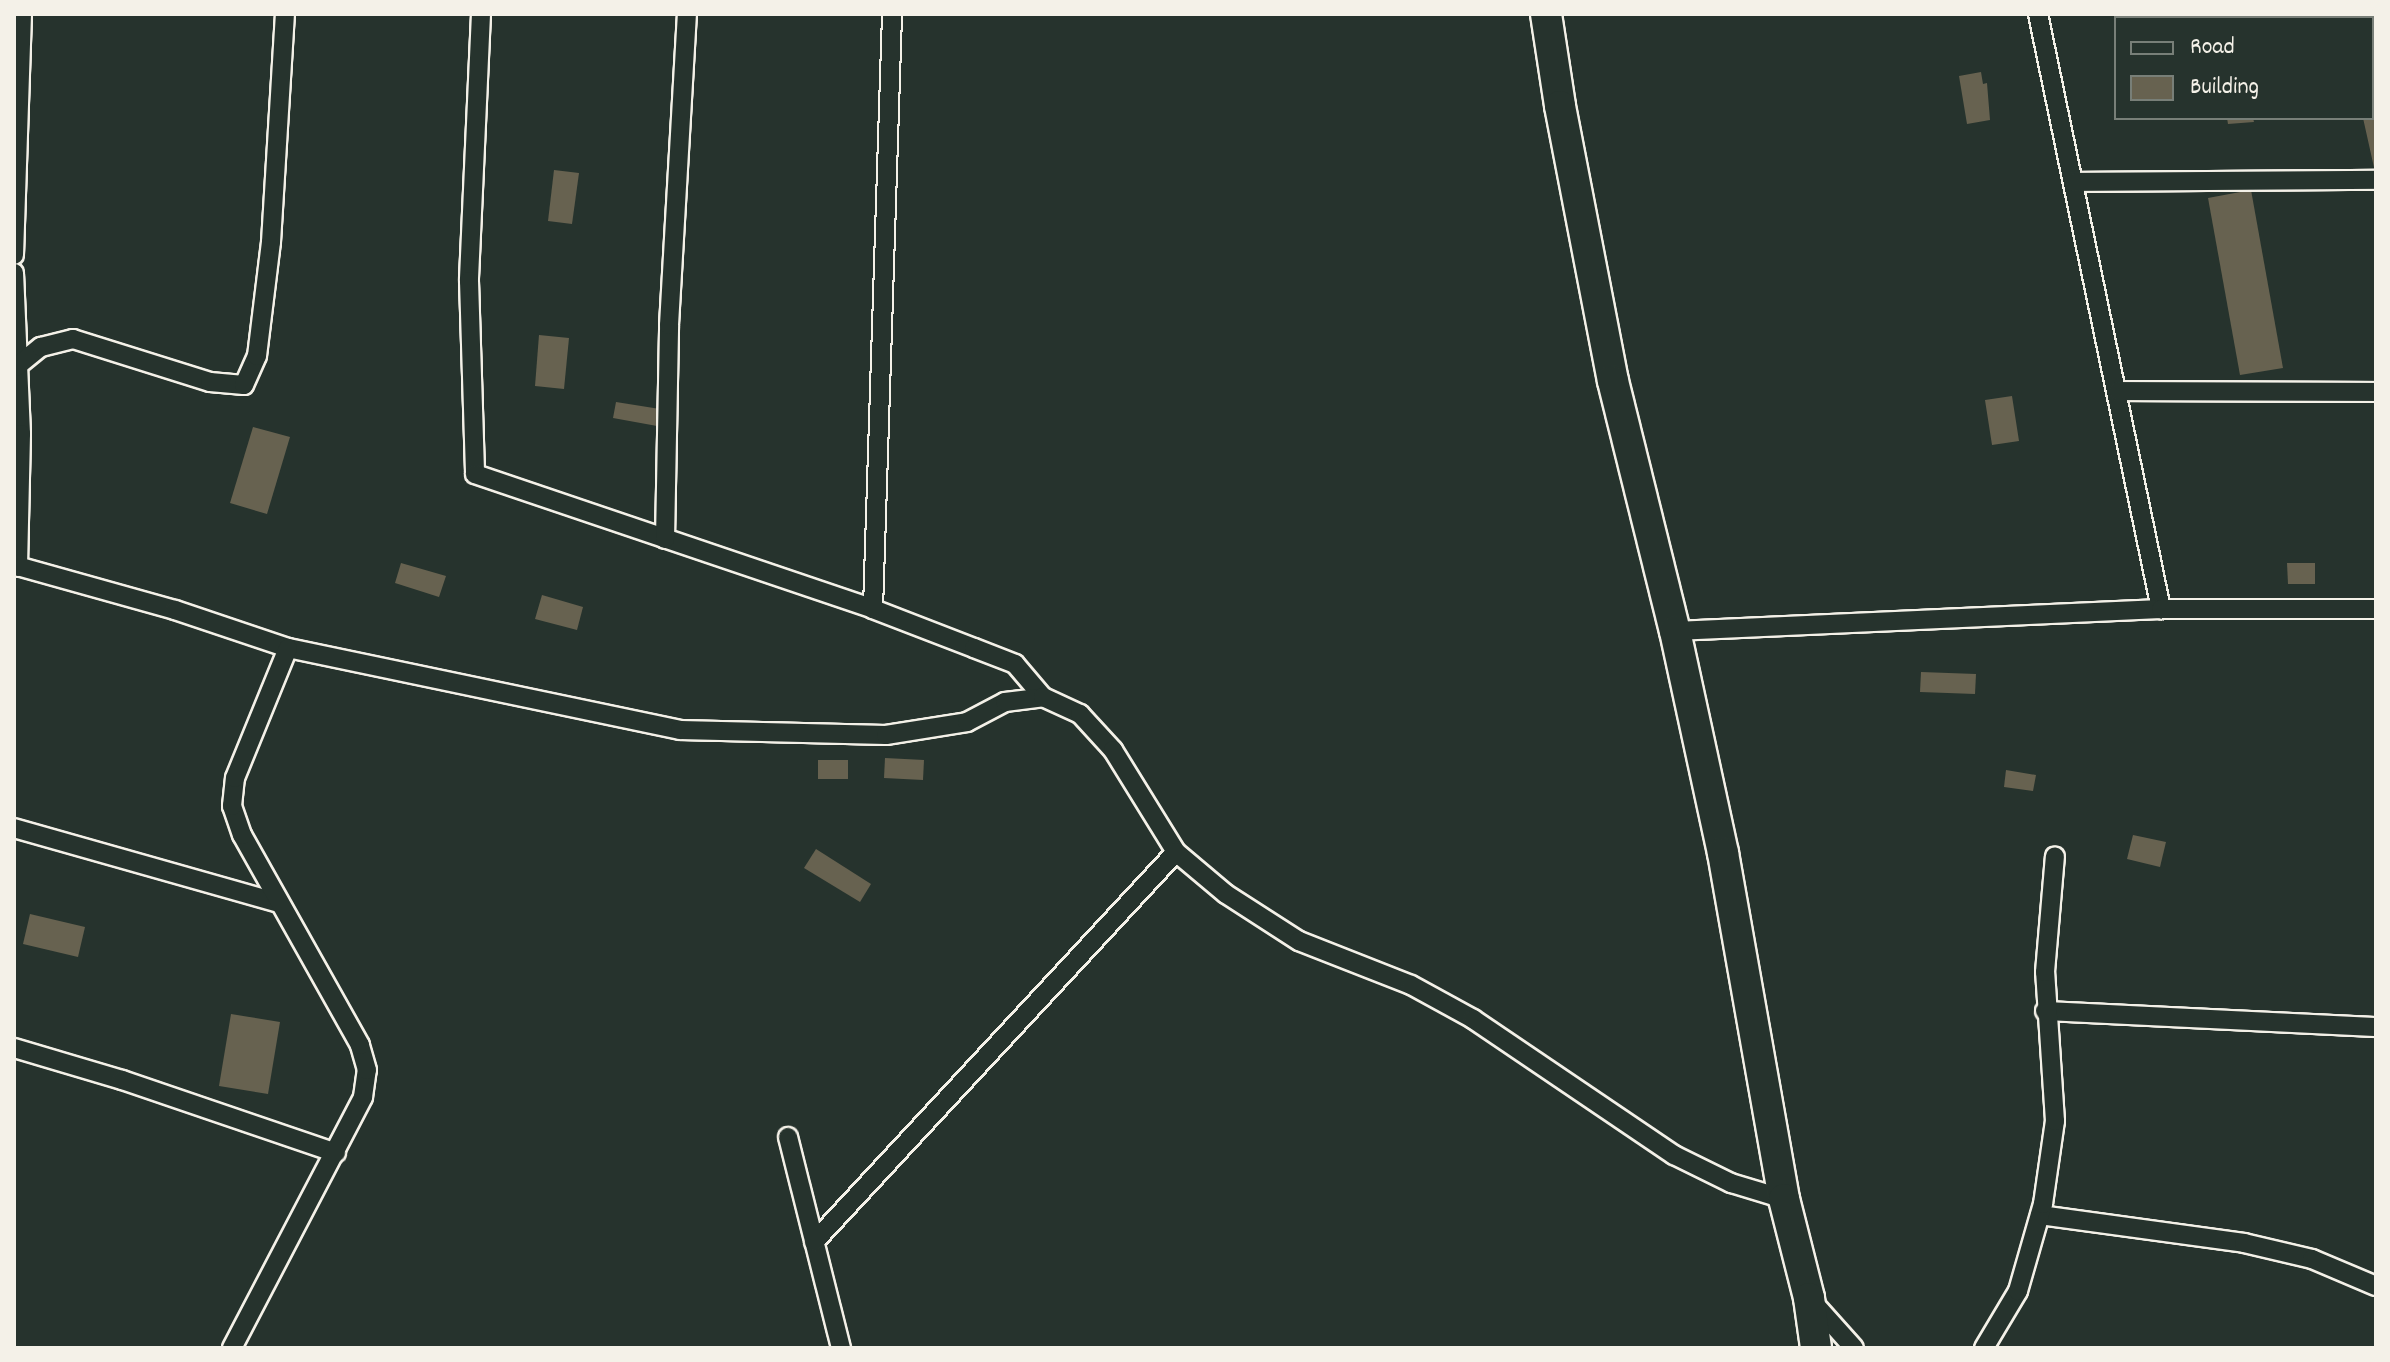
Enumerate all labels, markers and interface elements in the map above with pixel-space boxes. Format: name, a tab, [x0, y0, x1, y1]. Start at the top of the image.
legend	[2114, 16, 2374, 120]
text: Road	[2190, 31, 2235, 65]
text: Building	[2190, 71, 2259, 105]

